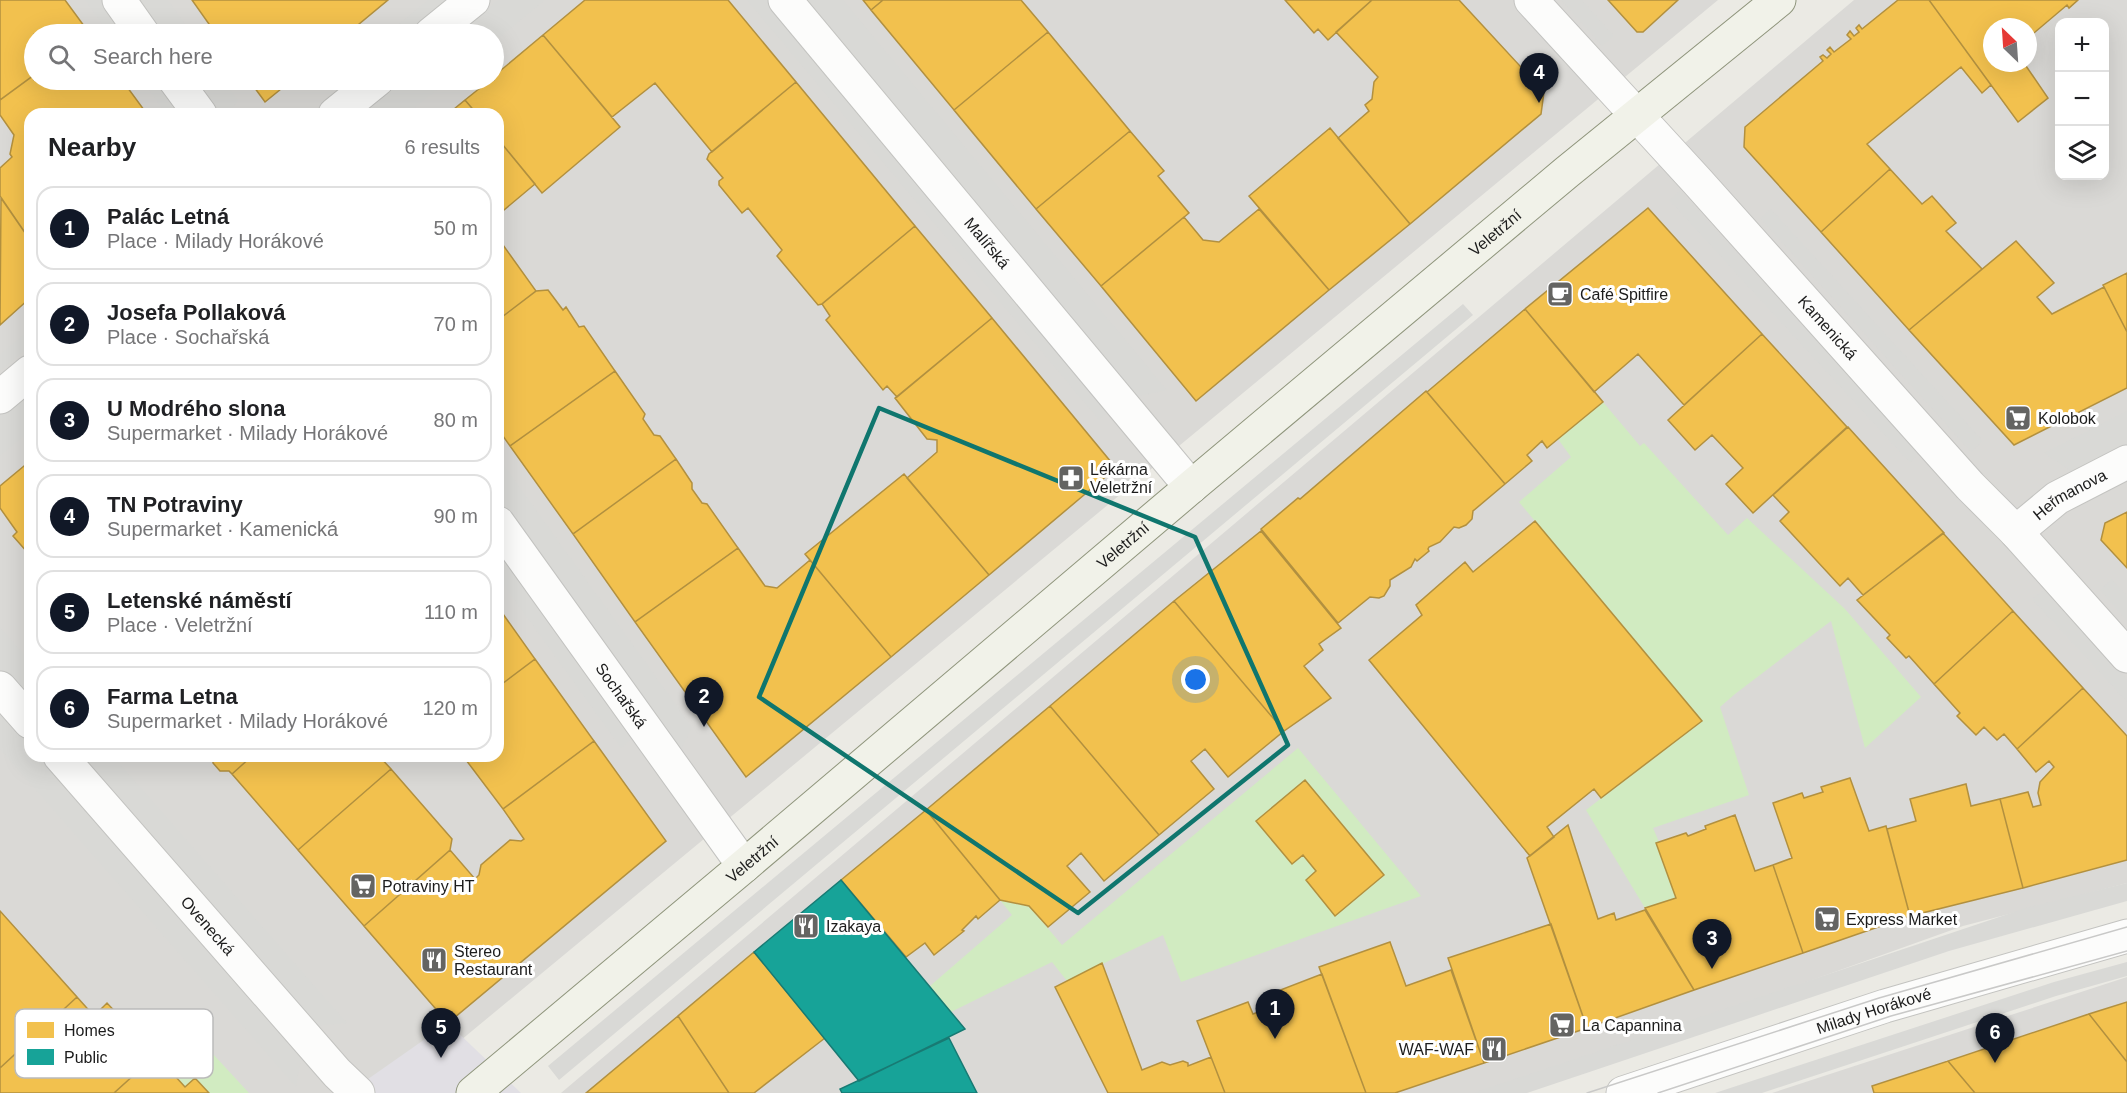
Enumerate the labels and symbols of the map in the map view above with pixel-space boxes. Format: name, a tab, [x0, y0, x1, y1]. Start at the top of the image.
north arrow	[1983, 18, 2037, 72]
pin: 4	[1520, 54, 1558, 103]
street label: Veletržní	[1466, 206, 1525, 259]
street label: Malířská	[961, 214, 1013, 272]
cafe icon: Café Spitfire	[1545, 279, 1575, 309]
place label: Café Spitfire	[1580, 286, 1668, 303]
street label: Kamenická	[1795, 293, 1860, 363]
supermarket icon: Kolobok	[2003, 403, 2033, 433]
place label: Kolobok	[2038, 410, 2097, 427]
place label: Lékárna Veletržní	[1090, 461, 1153, 496]
pharmacy icon: Lékárna Veletržní	[1056, 463, 1086, 493]
street label: Heřmanova	[2030, 466, 2109, 523]
street label: Veletržní	[1094, 518, 1153, 572]
street label: Sochařská	[592, 660, 650, 731]
your location	[1181, 665, 1210, 694]
pin: 2	[684, 678, 724, 727]
street label: Veletržní	[723, 833, 782, 886]
supermarket icon: Potraviny HT	[348, 871, 378, 901]
place label: Potraviny HT	[382, 878, 475, 895]
street label: Ovenecká	[178, 893, 238, 959]
supermarket icon: Express Market	[1812, 904, 1842, 934]
restaurant icon: Izakaya	[791, 911, 821, 941]
place label: Express Market	[1846, 911, 1958, 928]
place label: Izakaya	[826, 918, 881, 935]
pin: 3	[1692, 920, 1732, 969]
place label: Stereo Restaurant	[454, 943, 533, 978]
restaurant icon: Stereo Restaurant	[419, 945, 449, 975]
street label: Milady Horákové	[1814, 985, 1933, 1037]
pin: 1	[1256, 990, 1294, 1039]
pin: 5	[422, 1008, 460, 1058]
legend	[15, 1009, 213, 1078]
supermarket icon: La Capannina	[1547, 1010, 1577, 1040]
pin: 6	[1976, 1014, 2014, 1063]
place label: La Capannina	[1582, 1017, 1682, 1034]
text: Homes	[64, 1022, 115, 1039]
restaurant icon: WAF-WAF	[1479, 1034, 1509, 1064]
place label: WAF-WAF	[1399, 1041, 1474, 1058]
text: Public	[64, 1049, 108, 1066]

